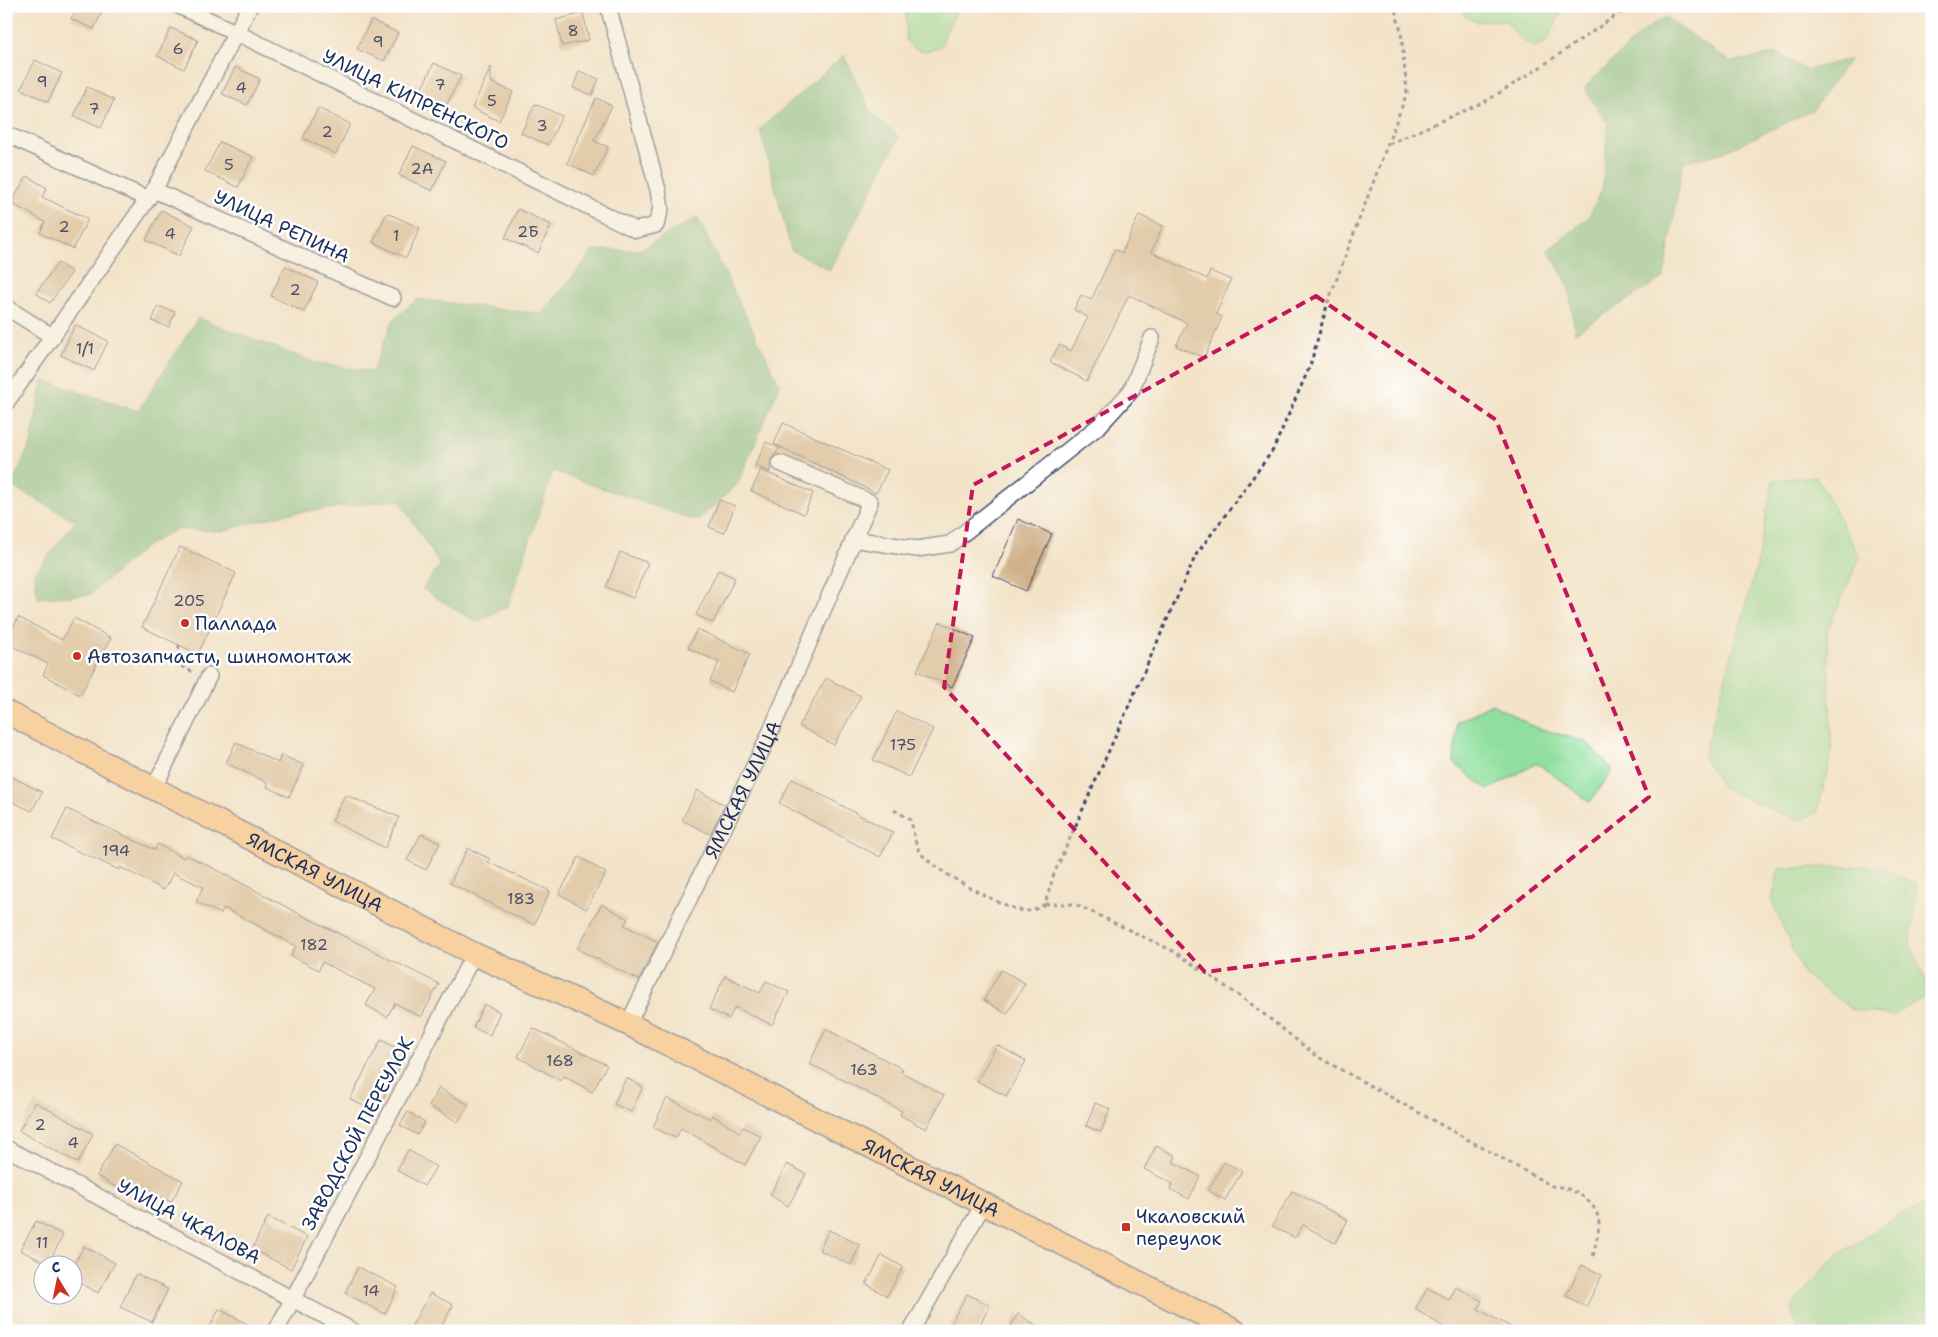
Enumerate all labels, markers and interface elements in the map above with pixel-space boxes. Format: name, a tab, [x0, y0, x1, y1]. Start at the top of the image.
house number: 8	[567, 20, 579, 41]
house number: 9	[372, 31, 384, 52]
house number: 6	[172, 38, 184, 59]
street label: УЛИЦА КИПРЕНСКОГО	[318, 43, 513, 155]
house number: 9	[36, 71, 48, 92]
house number: 7	[434, 74, 446, 95]
house number: 4	[235, 77, 247, 98]
house number: 5	[487, 90, 497, 111]
house number: 7	[88, 98, 100, 119]
house number: 3	[536, 115, 548, 136]
house number: 2	[321, 121, 333, 142]
house number: 5	[224, 154, 234, 175]
house number: 2А	[411, 158, 433, 179]
street label: УЛИЦА РЕПИНА	[210, 184, 354, 269]
house number: 2	[58, 216, 70, 237]
house number: 2Б	[517, 221, 539, 242]
house number: 4	[164, 223, 176, 244]
house number: 1	[393, 225, 399, 246]
house number: 2	[289, 279, 301, 300]
house number: 1/1	[76, 338, 94, 359]
house number: 205	[173, 590, 205, 611]
place label: Паллада	[195, 611, 277, 636]
marker: Паллада	[179, 617, 191, 629]
place label: Автозапчасти, шиномонтаж	[87, 644, 351, 669]
marker: Автозапчасти, шиномонтаж	[71, 650, 83, 662]
street label: ЯМСКАЯ УЛИЦА	[699, 717, 787, 863]
house number: 175	[890, 734, 916, 755]
street label: ЯМСКАЯ УЛИЦА	[243, 827, 387, 918]
house number: 194	[102, 840, 130, 861]
house number: 183	[507, 888, 535, 909]
house number: 182	[300, 934, 328, 955]
street label: ЗАВОДСКОЙ ПЕРЕУЛОК	[296, 1032, 419, 1235]
house number: 168	[546, 1050, 574, 1071]
house number: 163	[850, 1059, 878, 1080]
house number: 2	[34, 1114, 46, 1135]
house number: 4	[67, 1132, 79, 1153]
street label: ЯМСКАЯ УЛИЦА	[859, 1133, 1004, 1223]
street label: УЛИЦА ЧКАЛОВА	[113, 1173, 265, 1270]
place label: Чкаловский переулок	[1136, 1204, 1245, 1251]
marker: Чкаловский переулок	[1120, 1221, 1132, 1233]
house number: 11	[36, 1232, 48, 1253]
north arrow	[32, 1254, 82, 1304]
text: С	[50, 1258, 62, 1277]
house number: 14	[362, 1280, 380, 1301]

